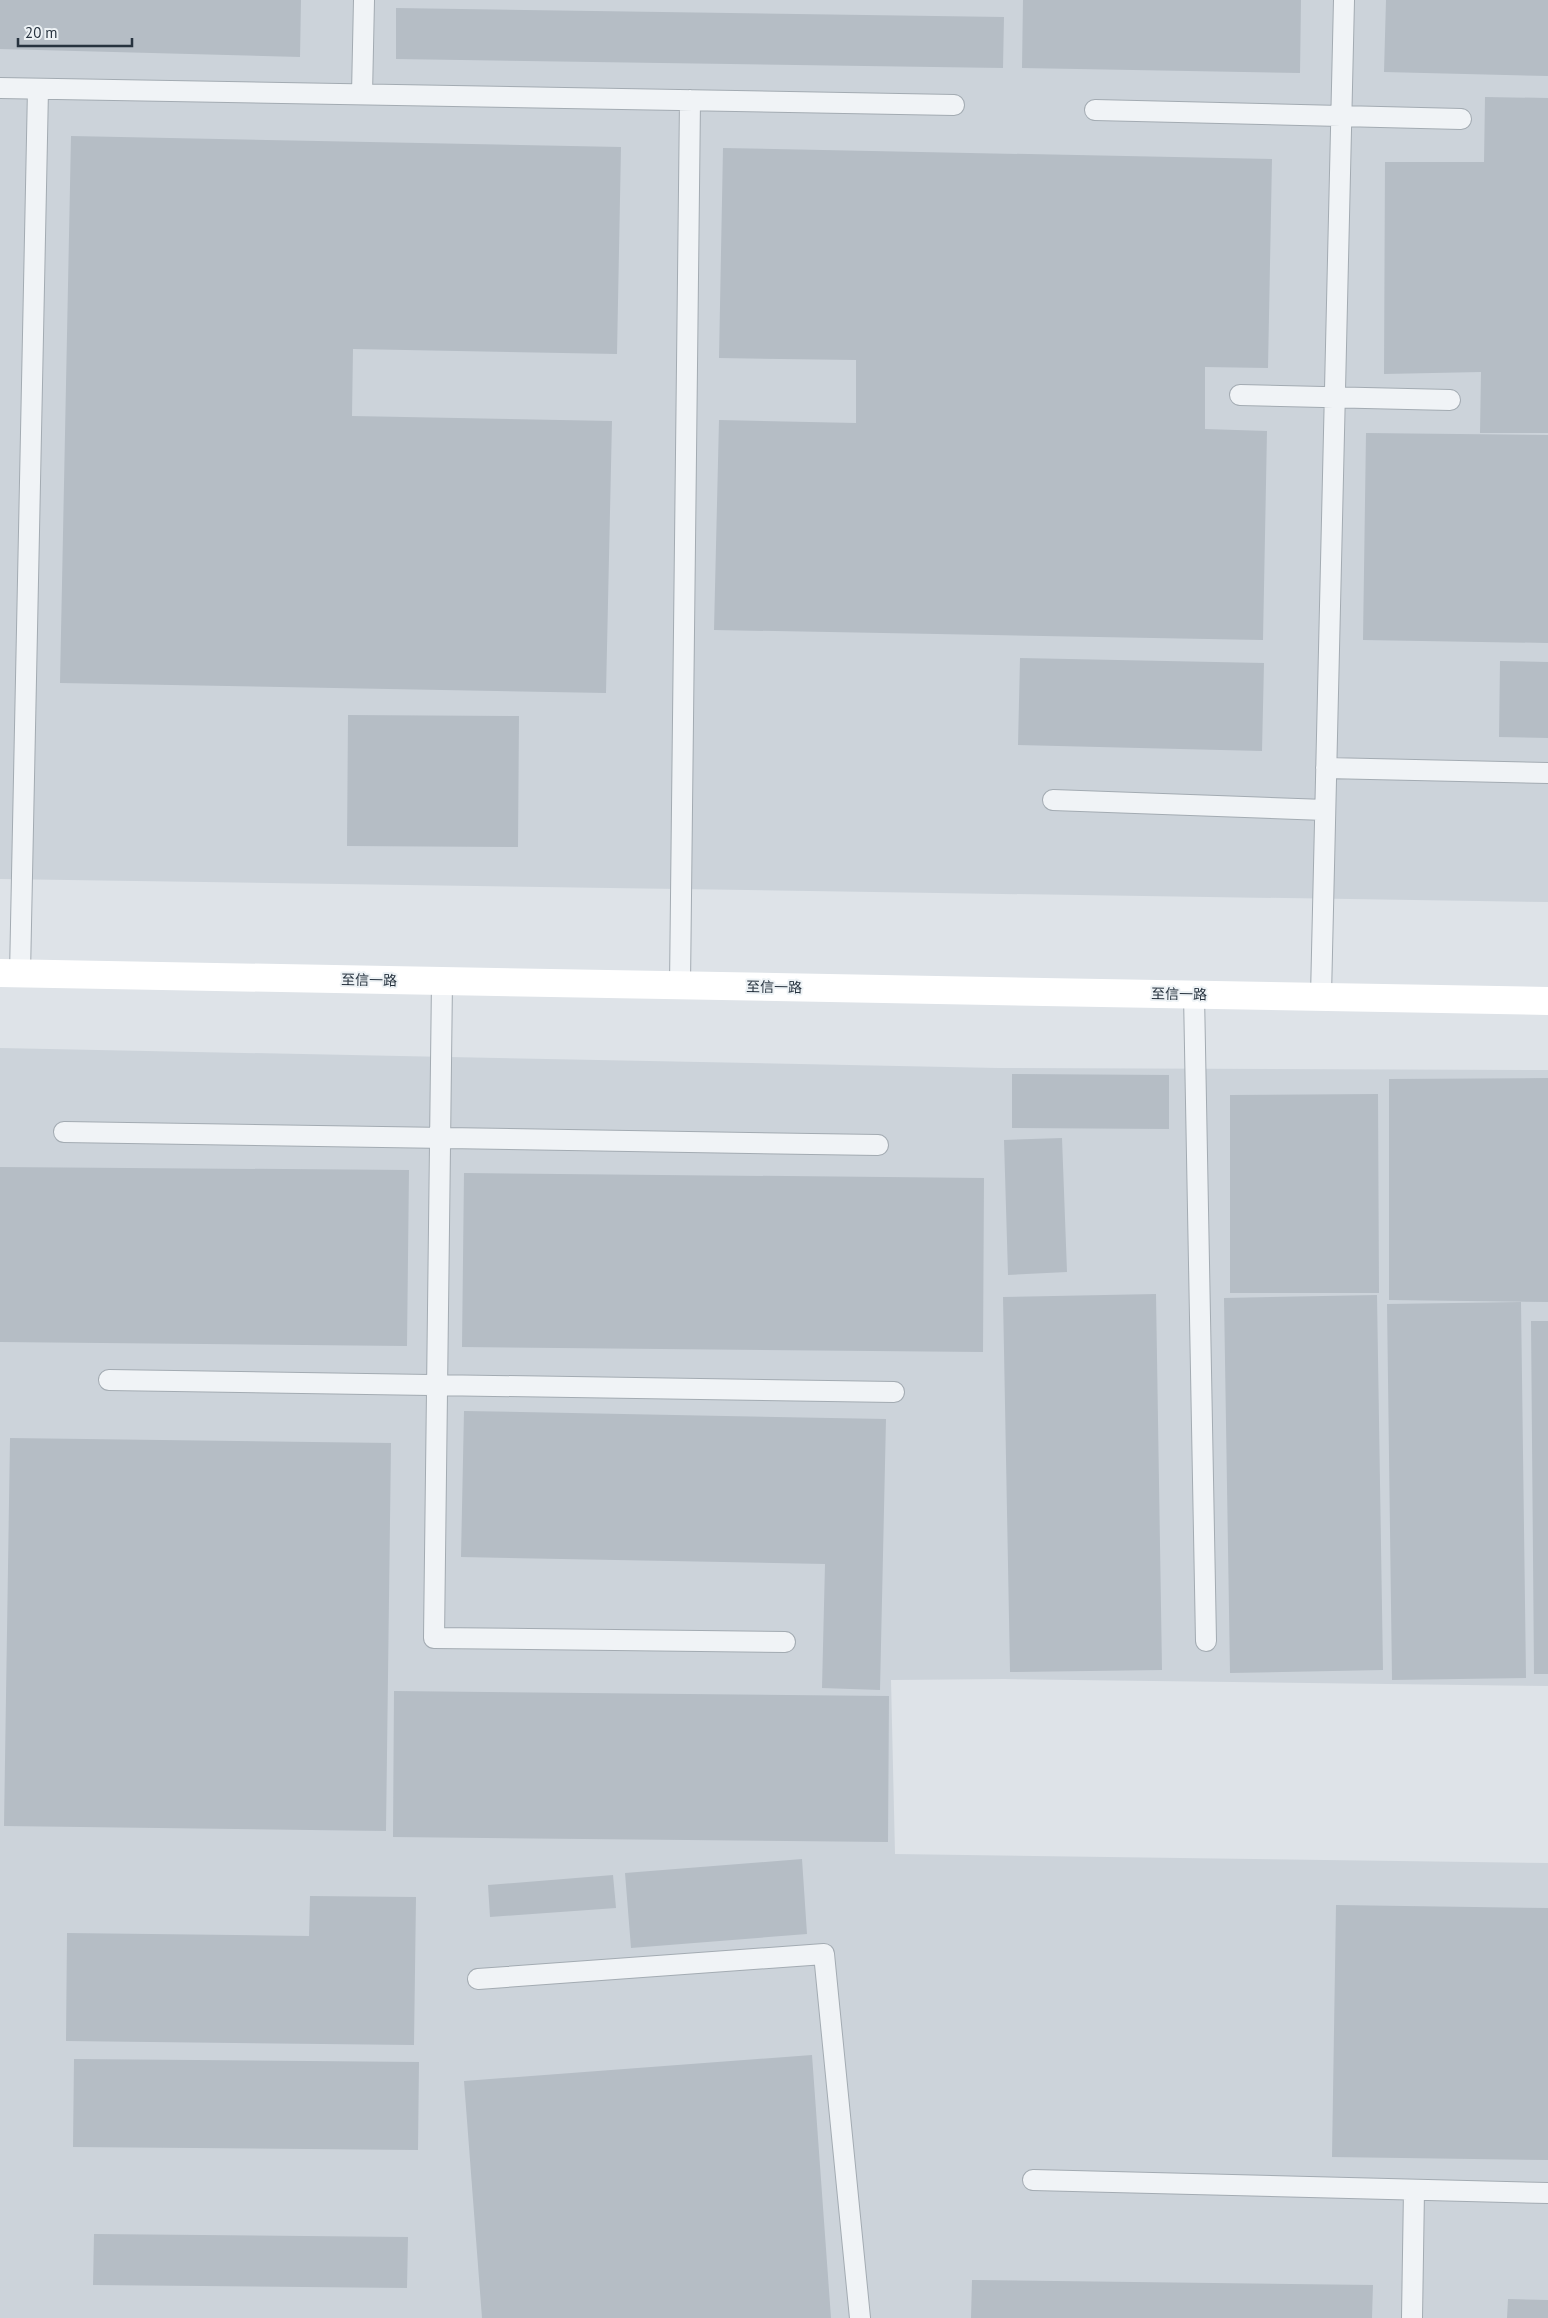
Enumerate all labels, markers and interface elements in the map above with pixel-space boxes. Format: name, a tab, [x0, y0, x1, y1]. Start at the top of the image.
scale bar	[18, 15, 131, 47]
text: 20 m	[25, 23, 58, 42]
street label: 至信一路	[341, 971, 397, 989]
street label: 至信一路	[746, 978, 802, 996]
street label: 至信一路	[1151, 985, 1207, 1003]

